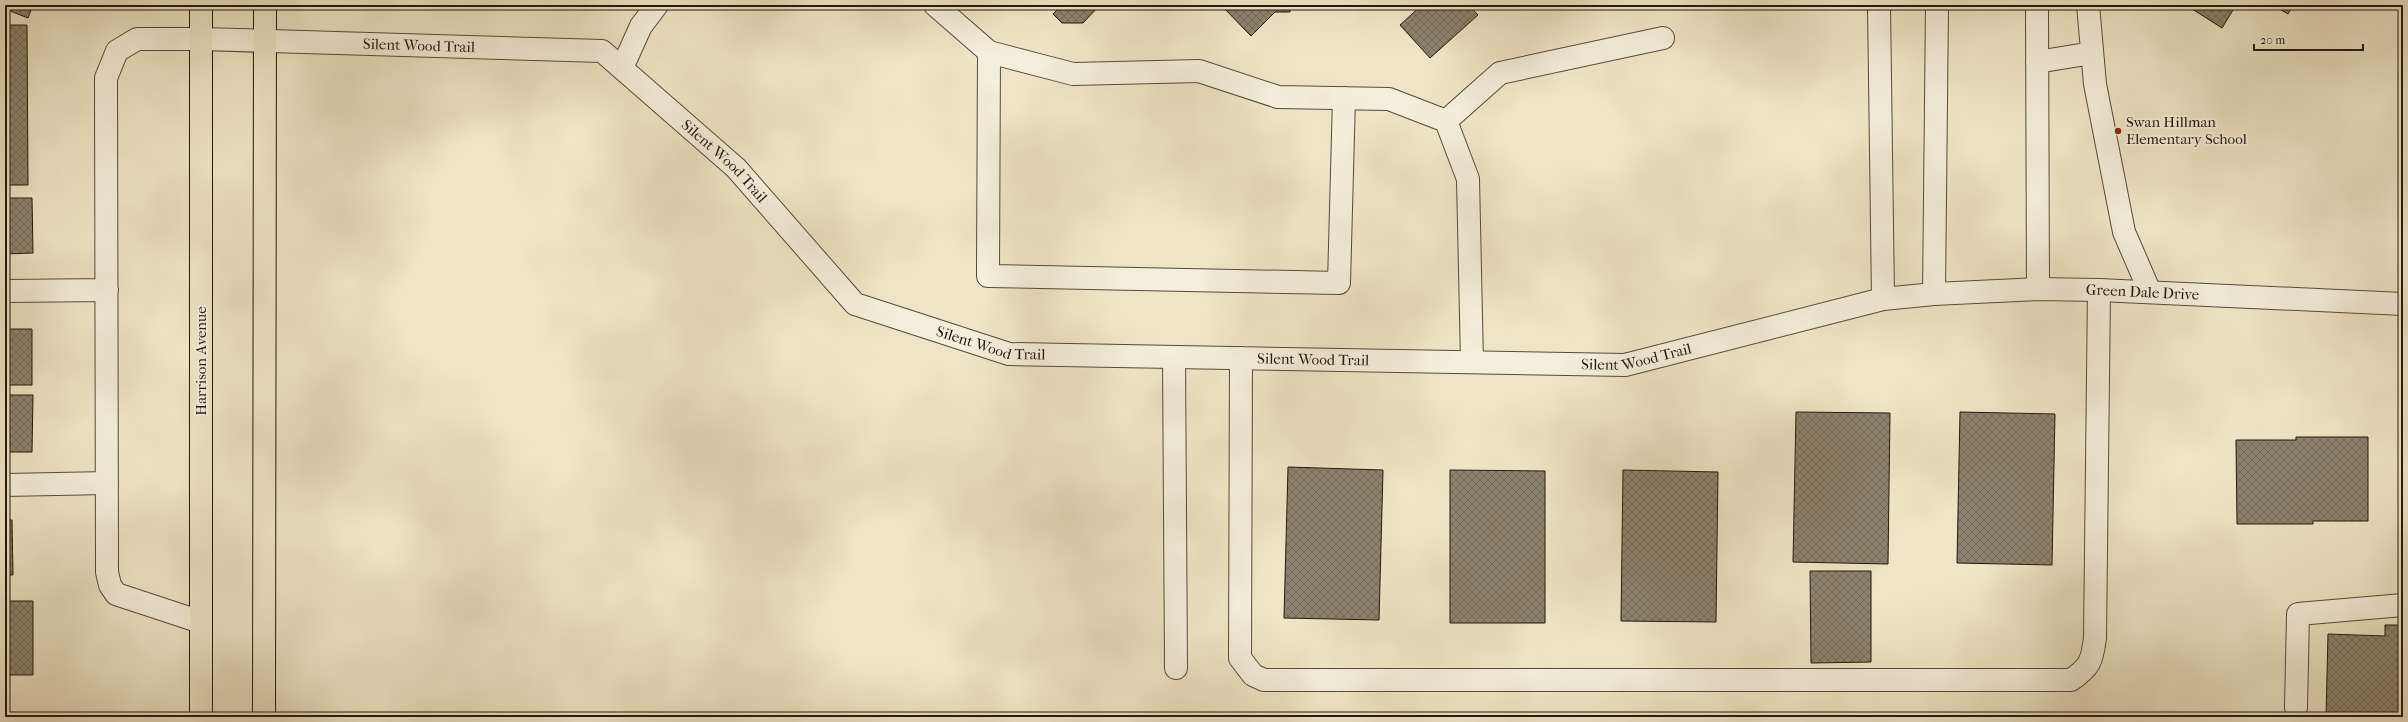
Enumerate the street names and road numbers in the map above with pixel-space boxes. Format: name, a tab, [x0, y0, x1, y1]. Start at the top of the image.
street label: Silent Wood Trail	[363, 35, 475, 56]
street label: Silent Wood Trail	[678, 116, 771, 206]
street label: Green Dale Drive	[2086, 281, 2200, 304]
street label: Harrison Avenue	[192, 306, 210, 416]
street label: Silent Wood Trail	[934, 322, 1046, 364]
street label: Silent Wood Trail	[1581, 339, 1693, 375]
street label: Silent Wood Trail	[1257, 349, 1370, 369]

